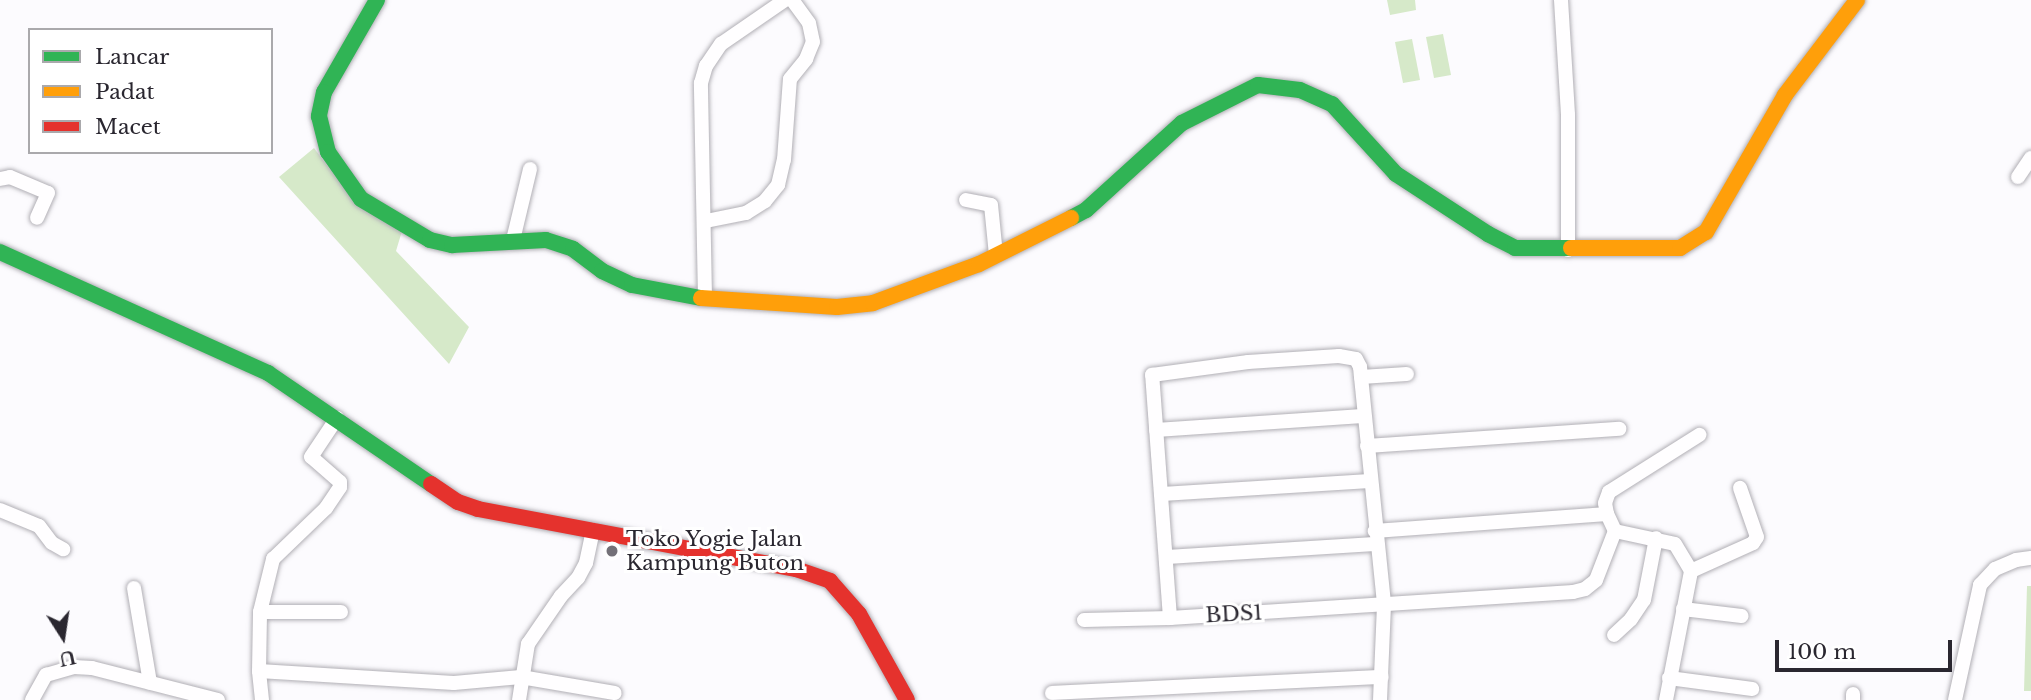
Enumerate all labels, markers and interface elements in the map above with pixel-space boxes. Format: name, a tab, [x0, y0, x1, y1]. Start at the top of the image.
legend	[28, 28, 273, 154]
text: Lancar	[95, 44, 169, 70]
text: Padat	[95, 79, 155, 105]
text: Macet	[95, 114, 161, 140]
place label: Toko Yogie Jalan Kampung Buton	[626, 526, 804, 576]
marker: Toko Yogie Jalan Kampung Buton	[604, 543, 620, 559]
street label: BDS1	[1205, 600, 1263, 628]
north arrow	[28, 602, 98, 672]
scale bar	[1779, 626, 1956, 670]
text: 100 m	[1788, 639, 1856, 665]
text: U	[57, 645, 78, 671]

